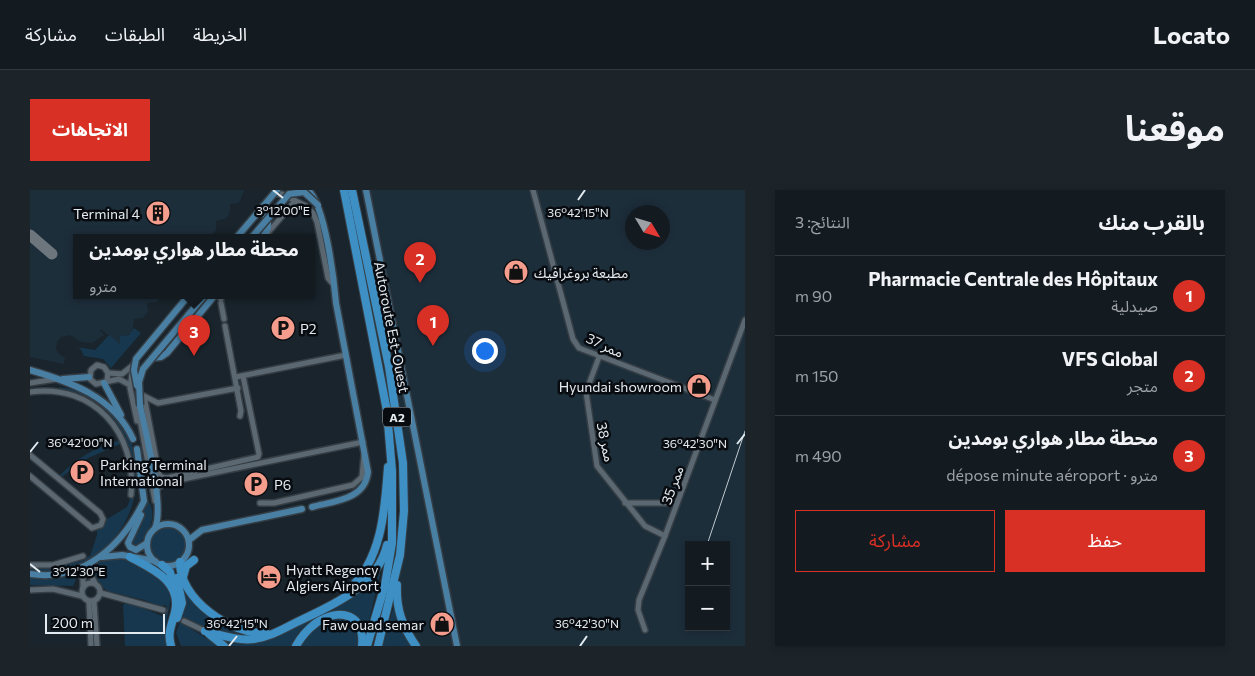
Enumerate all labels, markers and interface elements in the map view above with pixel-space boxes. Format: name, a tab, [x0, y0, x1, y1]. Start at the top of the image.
text: Locato	[1153, 20, 1230, 49]
text: مشاركة	[25, 23, 77, 45]
text: الطبقات	[105, 23, 165, 45]
text: الخريطة	[193, 23, 247, 45]
button: الاتجاهات	[30, 99, 150, 161]
text: موقعنا	[1125, 105, 1225, 148]
building icon: Terminal 4	[145, 200, 171, 226]
text: 3°12'00"E	[256, 203, 310, 217]
place label: Terminal 4	[73, 205, 141, 222]
text: 36°42'15"N	[547, 205, 609, 219]
north arrow	[625, 205, 670, 250]
text: بالقرب منك	[1099, 209, 1205, 234]
text: النتائج: 3	[795, 212, 850, 231]
popup	[73, 234, 315, 299]
text: محطة مطار هواري بومدين	[89, 237, 299, 260]
pin: 2	[404, 242, 436, 283]
shop icon: مطبعة بروغرافيك	[503, 259, 529, 285]
street label: Autoroute Est-Ouest	[371, 260, 413, 394]
place label: مطبعة بروغرافيك	[534, 264, 628, 282]
text: Pharmacie Centrale des Hôpitaux	[868, 267, 1158, 290]
text: مترو	[89, 276, 117, 295]
text: 90 m	[795, 286, 832, 305]
text: 1	[1185, 286, 1193, 305]
text: صيدلية	[1111, 296, 1158, 315]
pin: 1	[417, 305, 449, 346]
pin: 3	[178, 315, 210, 356]
parking icon: P2	[270, 315, 296, 341]
place label: P2	[300, 320, 317, 337]
street label: ممر 37	[583, 329, 626, 362]
your location	[472, 338, 498, 364]
text: VFS Global	[1062, 347, 1158, 370]
text: 150 m	[795, 366, 839, 385]
text: 2	[1184, 366, 1194, 385]
shop icon: Hyundai showroom	[686, 373, 712, 399]
text: متجر	[1127, 376, 1158, 395]
place label: Hyundai showroom	[559, 378, 682, 395]
road number: A2	[383, 408, 411, 426]
street label: ممر 38	[593, 421, 618, 464]
text: محطة مطار هواري بومدين	[949, 426, 1158, 449]
text: 36°42'00"N	[47, 435, 113, 449]
text: 36°42'30"N	[663, 436, 727, 450]
text: 490 m	[795, 446, 842, 465]
text: 3	[1184, 446, 1194, 465]
place label: Parking Terminal International	[100, 456, 207, 489]
parking icon: Parking Terminal International	[69, 459, 95, 485]
street label: ممر 35	[657, 463, 688, 507]
text: مترو · dépose minute aéroport	[946, 465, 1158, 484]
parking icon: P6	[243, 471, 269, 497]
place label: P6	[274, 476, 291, 493]
button: مشاركة	[795, 510, 995, 572]
button: حفظ	[1005, 510, 1205, 572]
map controls	[685, 541, 730, 631]
button: +	[685, 541, 730, 586]
place label: Hyatt Regency Algiers Airport	[286, 561, 379, 594]
text: 3°12'30"E	[53, 564, 105, 578]
hotel icon: Hyatt Regency Algiers Airport	[256, 564, 282, 590]
button: −	[685, 586, 730, 631]
scale bar	[45, 611, 165, 634]
shop icon: Faw ouad semar	[429, 611, 455, 637]
text: 200 m	[52, 614, 93, 631]
text: 36°42'15"N	[206, 616, 268, 630]
place label: Faw ouad semar	[322, 616, 424, 633]
text: 36°42'30"N	[555, 616, 619, 630]

